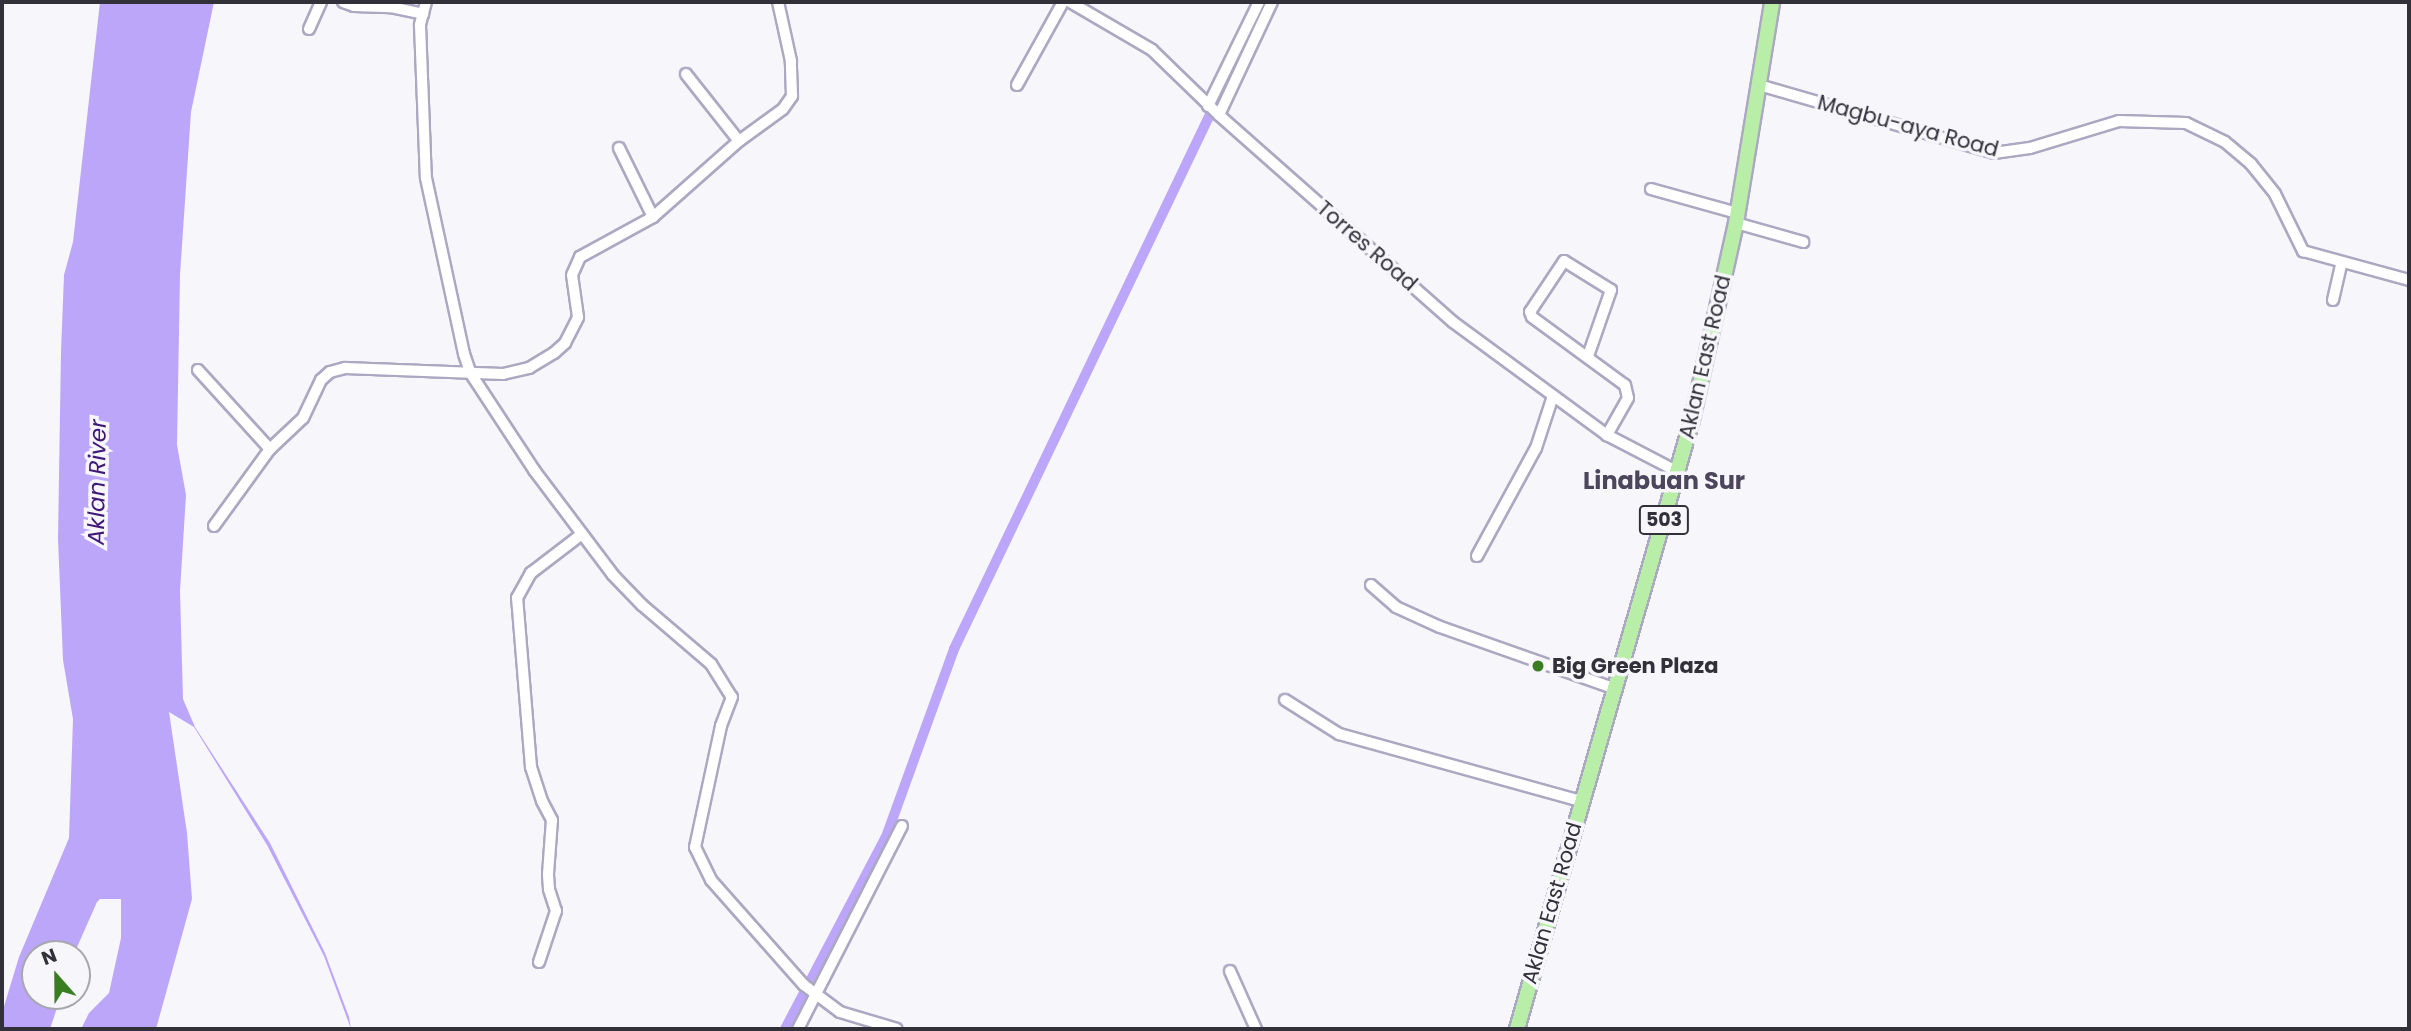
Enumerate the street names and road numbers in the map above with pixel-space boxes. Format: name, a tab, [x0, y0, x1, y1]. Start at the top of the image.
street label: Magbu-aya Road	[1815, 90, 2001, 162]
street label: Torres Road	[1312, 196, 1422, 296]
street label: Aklan East Road	[1674, 273, 1736, 441]
road number: 503	[1638, 505, 1690, 536]
street label: Aklan East Road	[1517, 819, 1587, 987]

